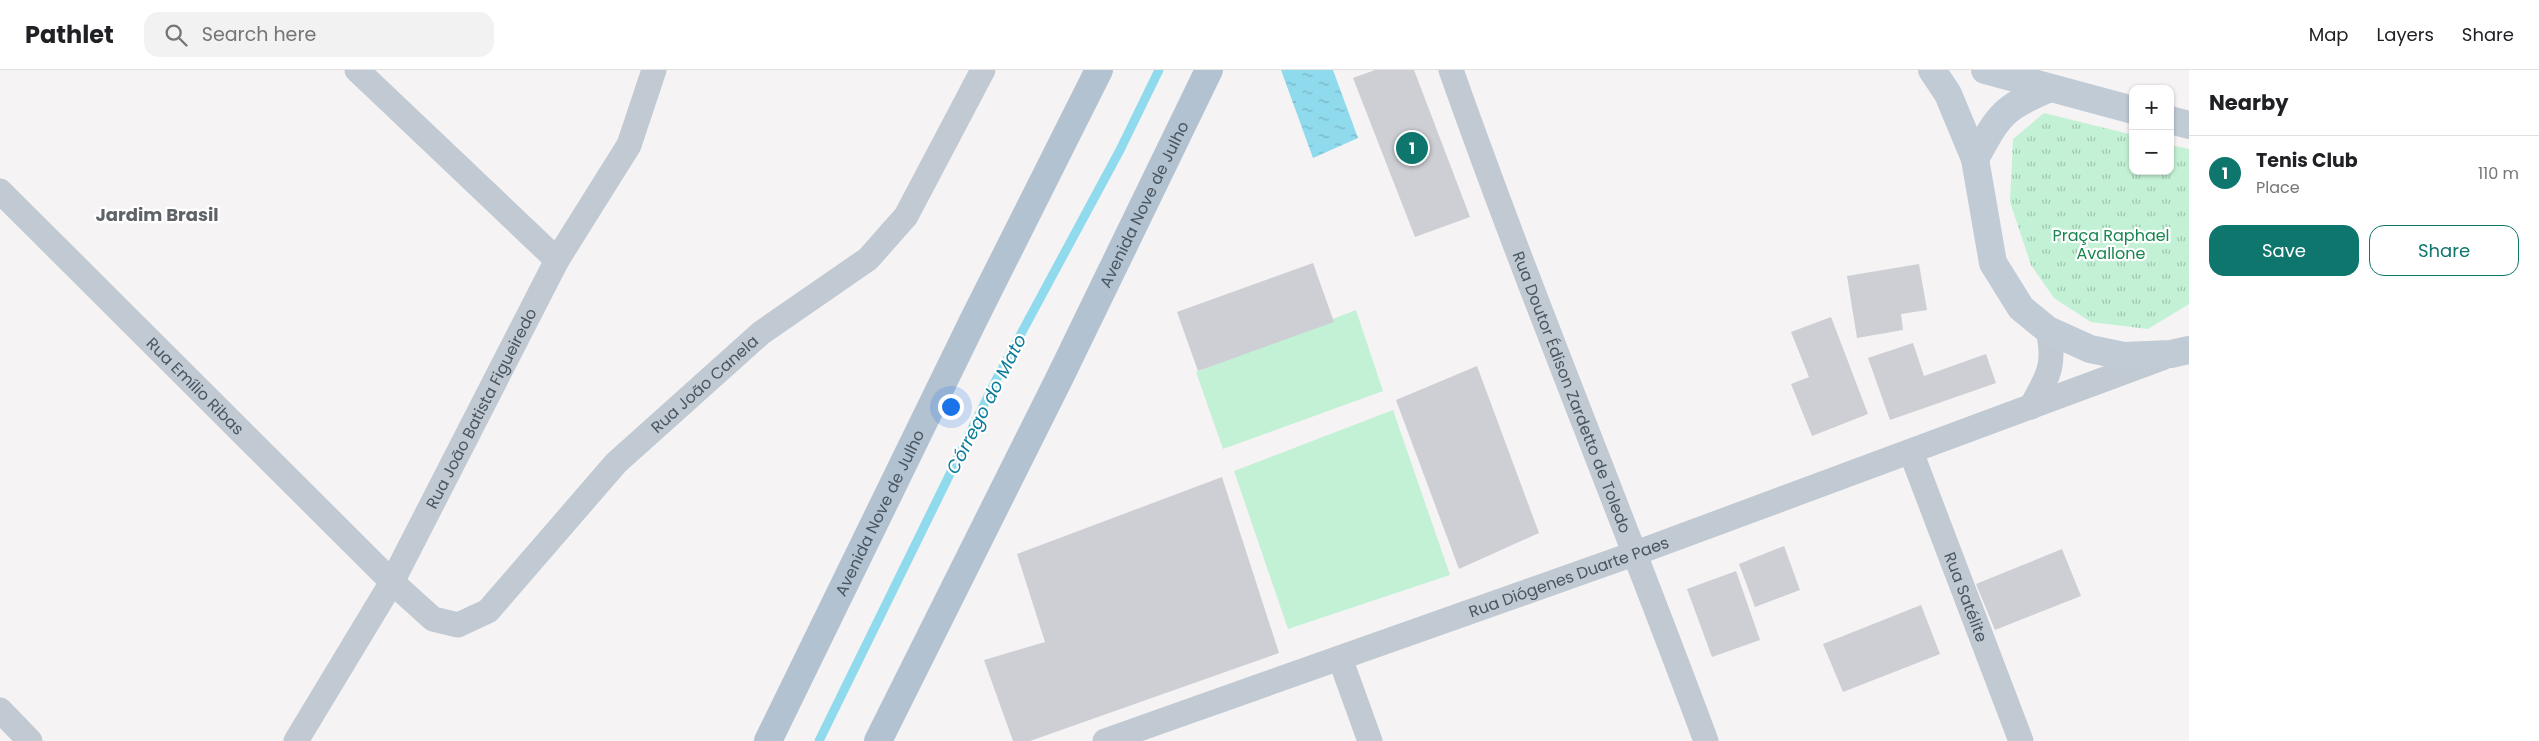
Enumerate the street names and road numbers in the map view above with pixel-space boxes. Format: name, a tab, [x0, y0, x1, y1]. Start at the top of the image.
street label: Avenida Nove de Julho	[1094, 117, 1194, 291]
street label: Rua Doutor Édison Zardetto de Toledo	[1507, 248, 1637, 536]
street label: Rua João Batista Figueiredo	[420, 304, 542, 513]
street label: Rua João Canela	[646, 329, 763, 438]
street label: Rua Emílio Ribas	[141, 332, 249, 440]
street label: Avenida Nove de Julho	[829, 426, 930, 600]
street label: Rua Diógenes Duarte Paes	[1466, 530, 1672, 623]
street label: Rua Satélite	[1939, 549, 1994, 645]

